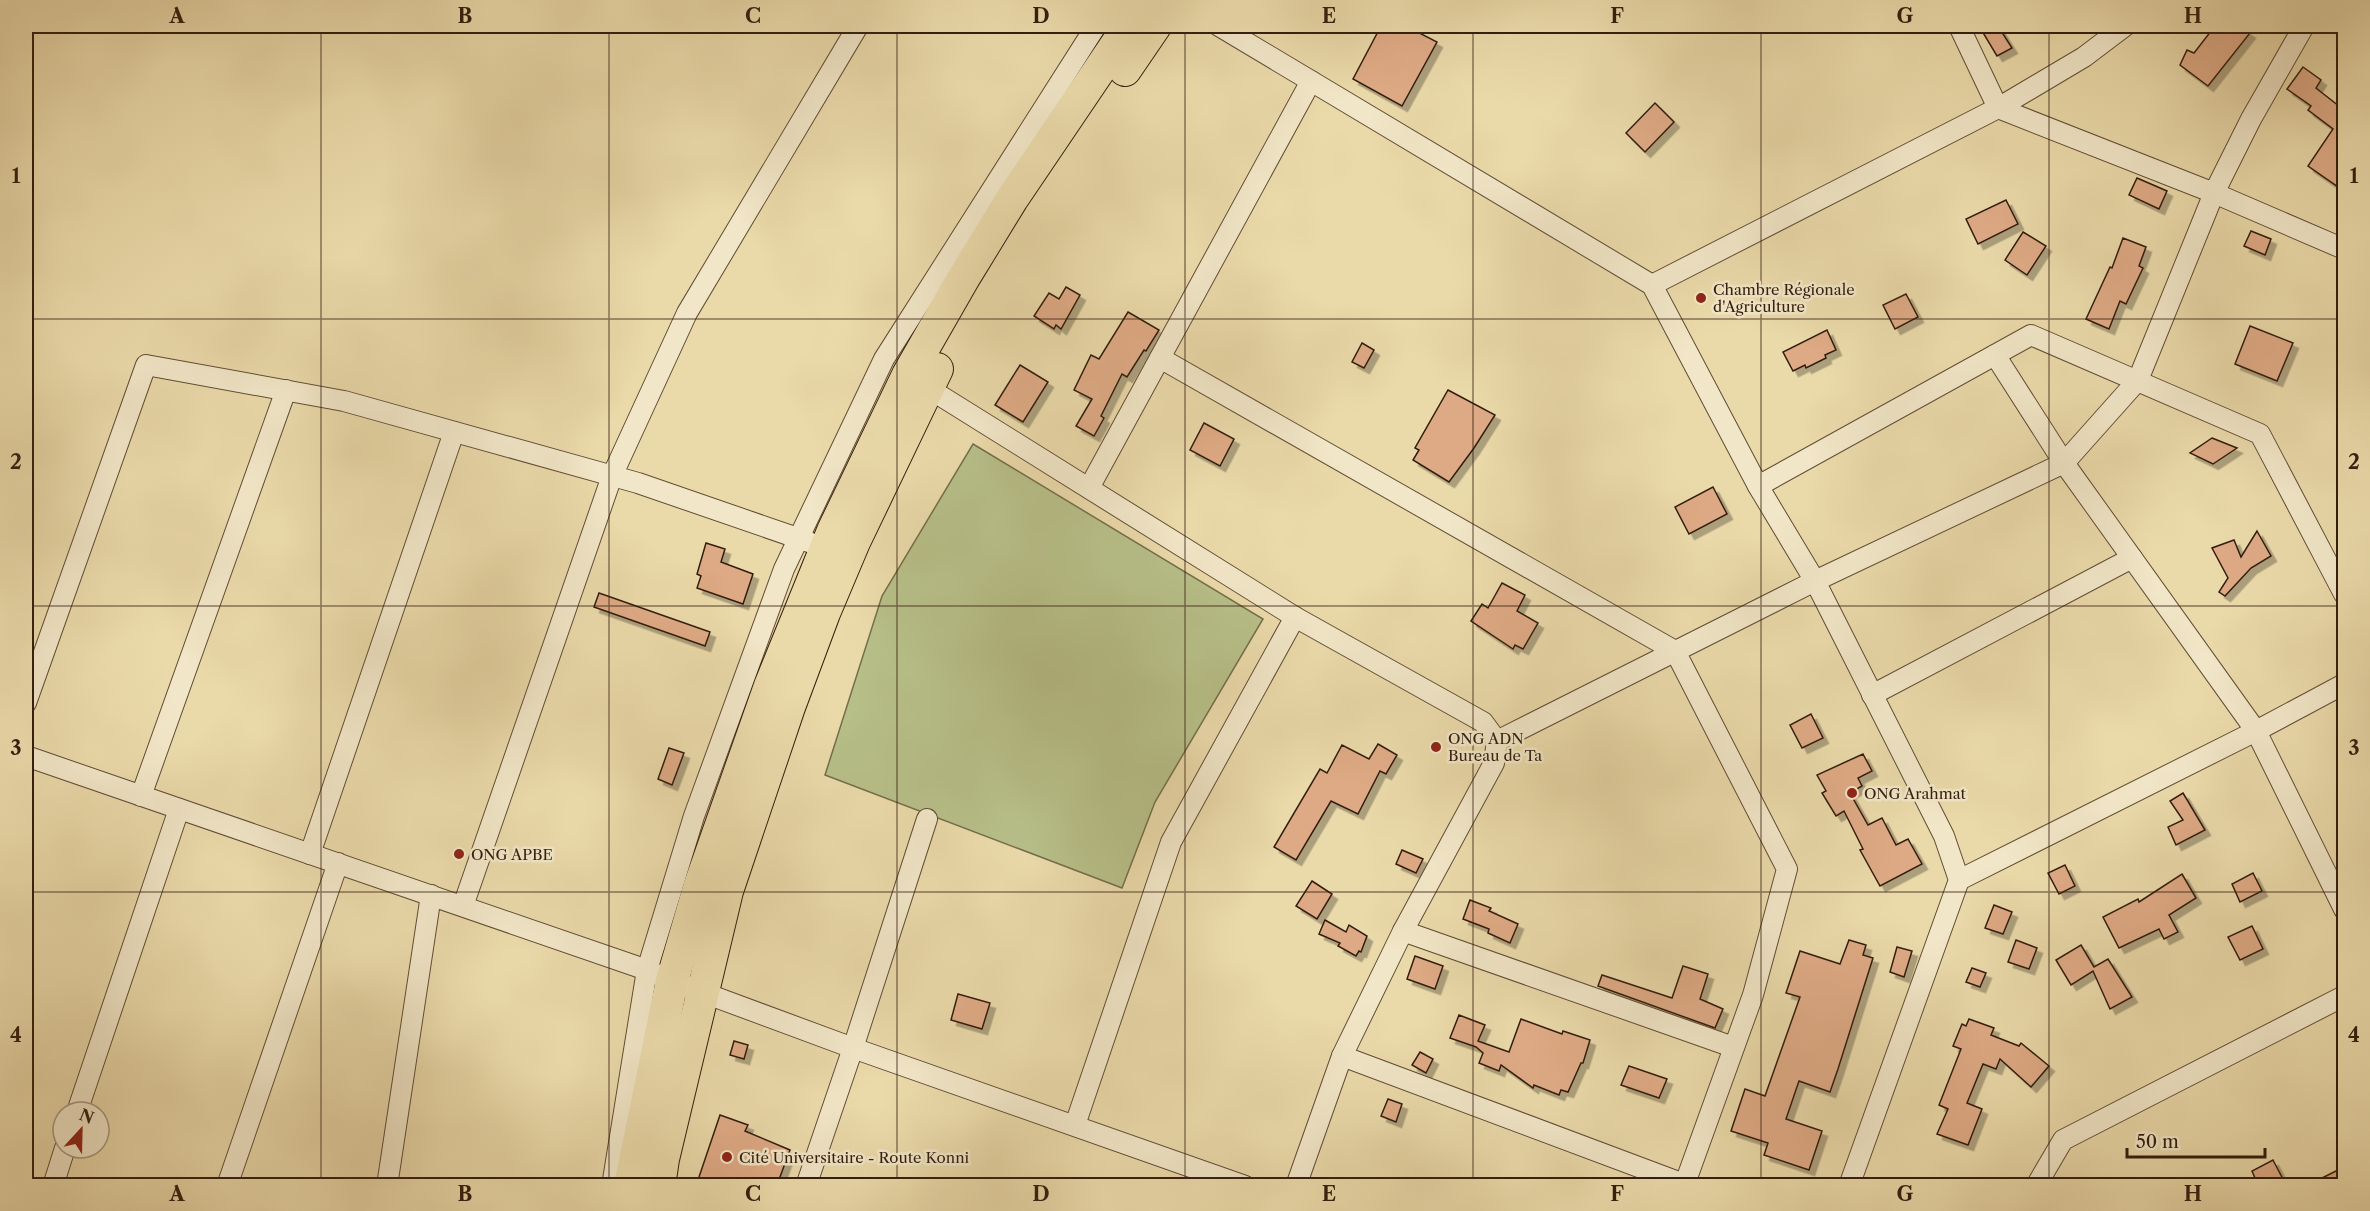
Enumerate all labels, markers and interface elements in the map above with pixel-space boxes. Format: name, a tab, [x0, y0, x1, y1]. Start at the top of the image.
text: A	[168, 4, 185, 28]
text: B	[458, 4, 473, 28]
text: C	[745, 4, 761, 28]
text: D	[1032, 4, 1050, 28]
text: E	[1322, 4, 1336, 28]
text: F	[1610, 4, 1624, 28]
text: G	[1897, 4, 1914, 28]
text: H	[2184, 4, 2202, 28]
text: 1	[12, 164, 21, 188]
text: 1	[2350, 164, 2359, 188]
place label: Chambre Régionale d'Agriculture	[1713, 280, 1855, 316]
marker: Chambre Régionale d'Agriculture	[1694, 291, 1708, 305]
text: 2	[10, 450, 22, 474]
text: 2	[2348, 450, 2360, 474]
place label: ONG ADN Bureau de Ta	[1448, 729, 1542, 765]
text: 3	[10, 736, 22, 760]
text: 3	[2348, 736, 2360, 760]
marker: ONG ADN Bureau de Ta	[1429, 740, 1443, 754]
place label: ONG Arahmat	[1864, 784, 1967, 803]
marker: ONG Arahmat	[1845, 786, 1859, 800]
place label: ONG APBE	[471, 845, 553, 864]
marker: ONG APBE	[452, 847, 466, 861]
text: 4	[10, 1023, 22, 1047]
text: 4	[2348, 1023, 2360, 1047]
north arrow	[51, 1100, 111, 1160]
text: N	[76, 1104, 97, 1128]
scale bar	[2127, 1121, 2265, 1159]
text: 50 m	[2136, 1131, 2179, 1153]
place label: Cité Universitaire - Route Konni	[739, 1148, 970, 1167]
marker: Cité Universitaire - Route Konni	[720, 1150, 734, 1164]
text: A	[168, 1182, 185, 1206]
text: B	[458, 1182, 473, 1206]
text: C	[745, 1182, 761, 1206]
text: D	[1032, 1182, 1050, 1206]
text: E	[1322, 1182, 1336, 1206]
text: F	[1610, 1182, 1624, 1206]
text: G	[1897, 1182, 1914, 1206]
text: H	[2184, 1182, 2202, 1206]

